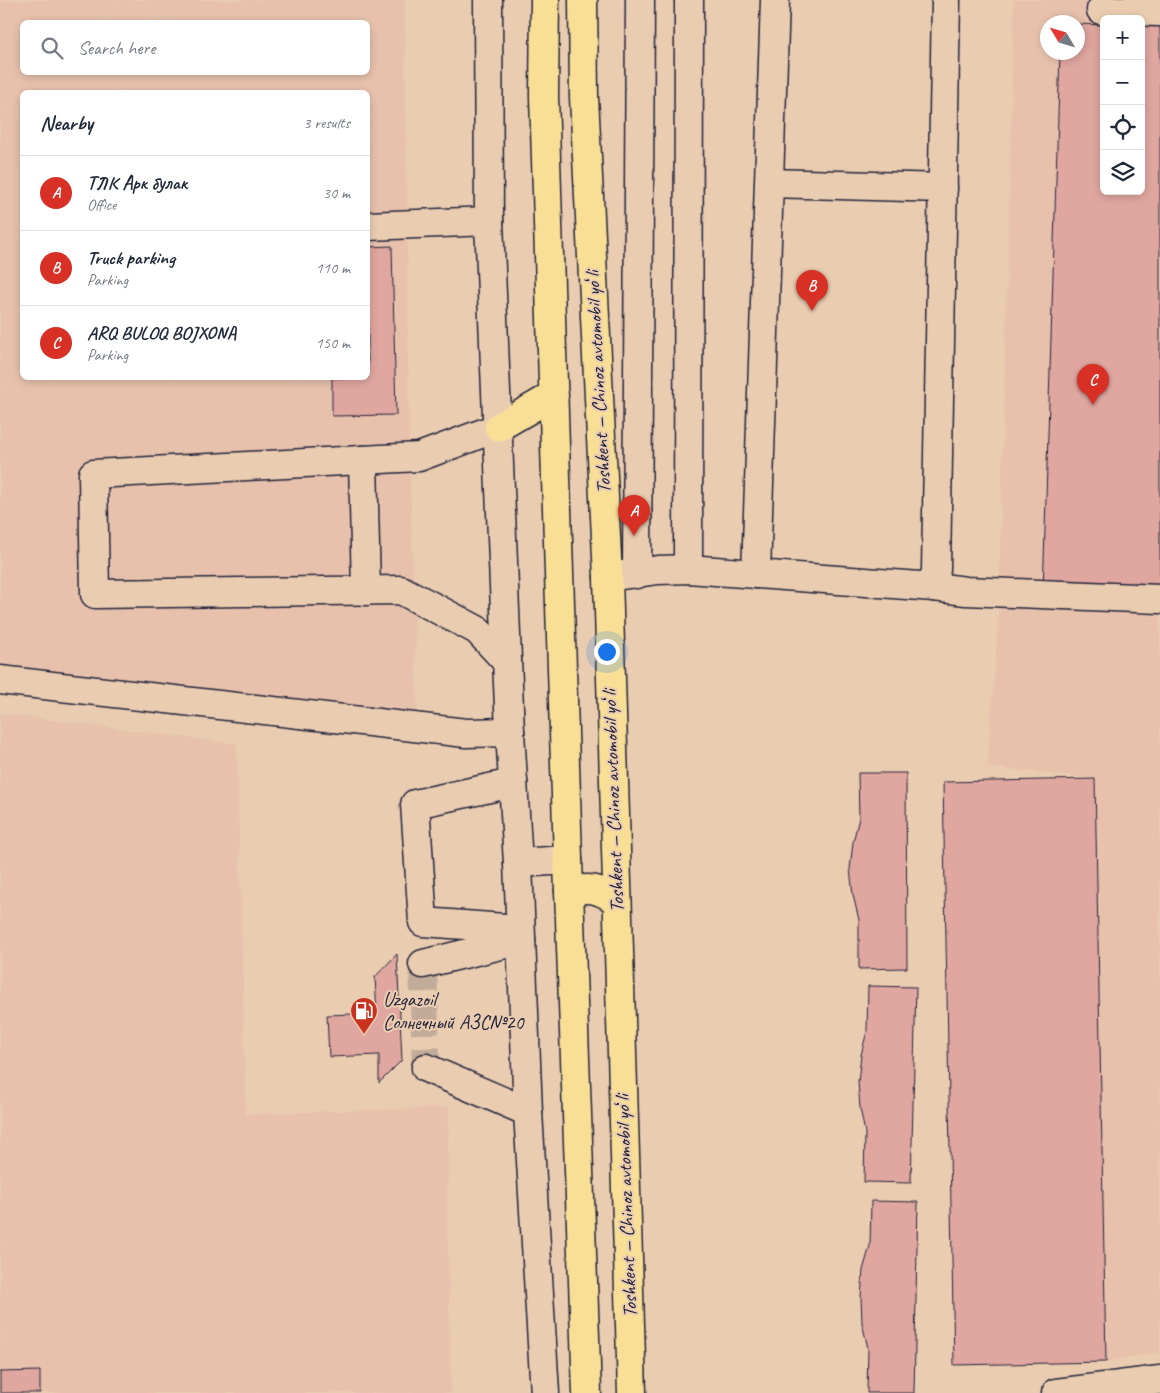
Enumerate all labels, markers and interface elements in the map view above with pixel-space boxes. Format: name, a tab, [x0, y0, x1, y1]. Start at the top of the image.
north arrow	[1040, 15, 1085, 60]
map controls	[1100, 15, 1145, 195]
button: +	[1100, 15, 1145, 60]
search box	[20, 20, 370, 75]
icon: search	[38, 34, 66, 62]
text: Search here	[78, 36, 155, 60]
button: −	[1100, 60, 1145, 105]
button: locate	[1100, 105, 1145, 150]
text: Nearby	[40, 110, 93, 136]
text: 3 results	[303, 113, 350, 133]
button: layers	[1100, 150, 1145, 195]
text: ТЛК Арк булак	[87, 171, 187, 195]
text: A	[52, 183, 60, 203]
text: 30 m	[323, 183, 350, 203]
text: Office	[87, 195, 116, 215]
text: Truck parking	[87, 246, 175, 270]
text: B	[52, 258, 60, 278]
text: 110 m	[316, 258, 350, 278]
street label: Toshkent — Chinoz avtomobil yoʻli	[580, 268, 616, 494]
text: Parking	[87, 270, 128, 290]
pin: B	[796, 270, 828, 311]
text: ARQ BULOQ BOJXONA	[87, 321, 236, 345]
text: C	[52, 333, 60, 353]
text: 150 m	[316, 333, 350, 353]
text: Parking	[87, 345, 128, 365]
pin: C	[1077, 364, 1109, 405]
pin: A	[618, 495, 650, 536]
your location	[594, 639, 620, 665]
street label: Toshkent — Chinoz avtomobil yoʻli	[597, 687, 629, 913]
place label: Uzgazoil Солнечный АЗС№20	[383, 987, 526, 1035]
fuel station icon: Uzgazoil Солнечный АЗС№20	[349, 996, 379, 1035]
street label: Toshkent — Chinoz avtomobil yoʻli	[610, 1092, 642, 1318]

